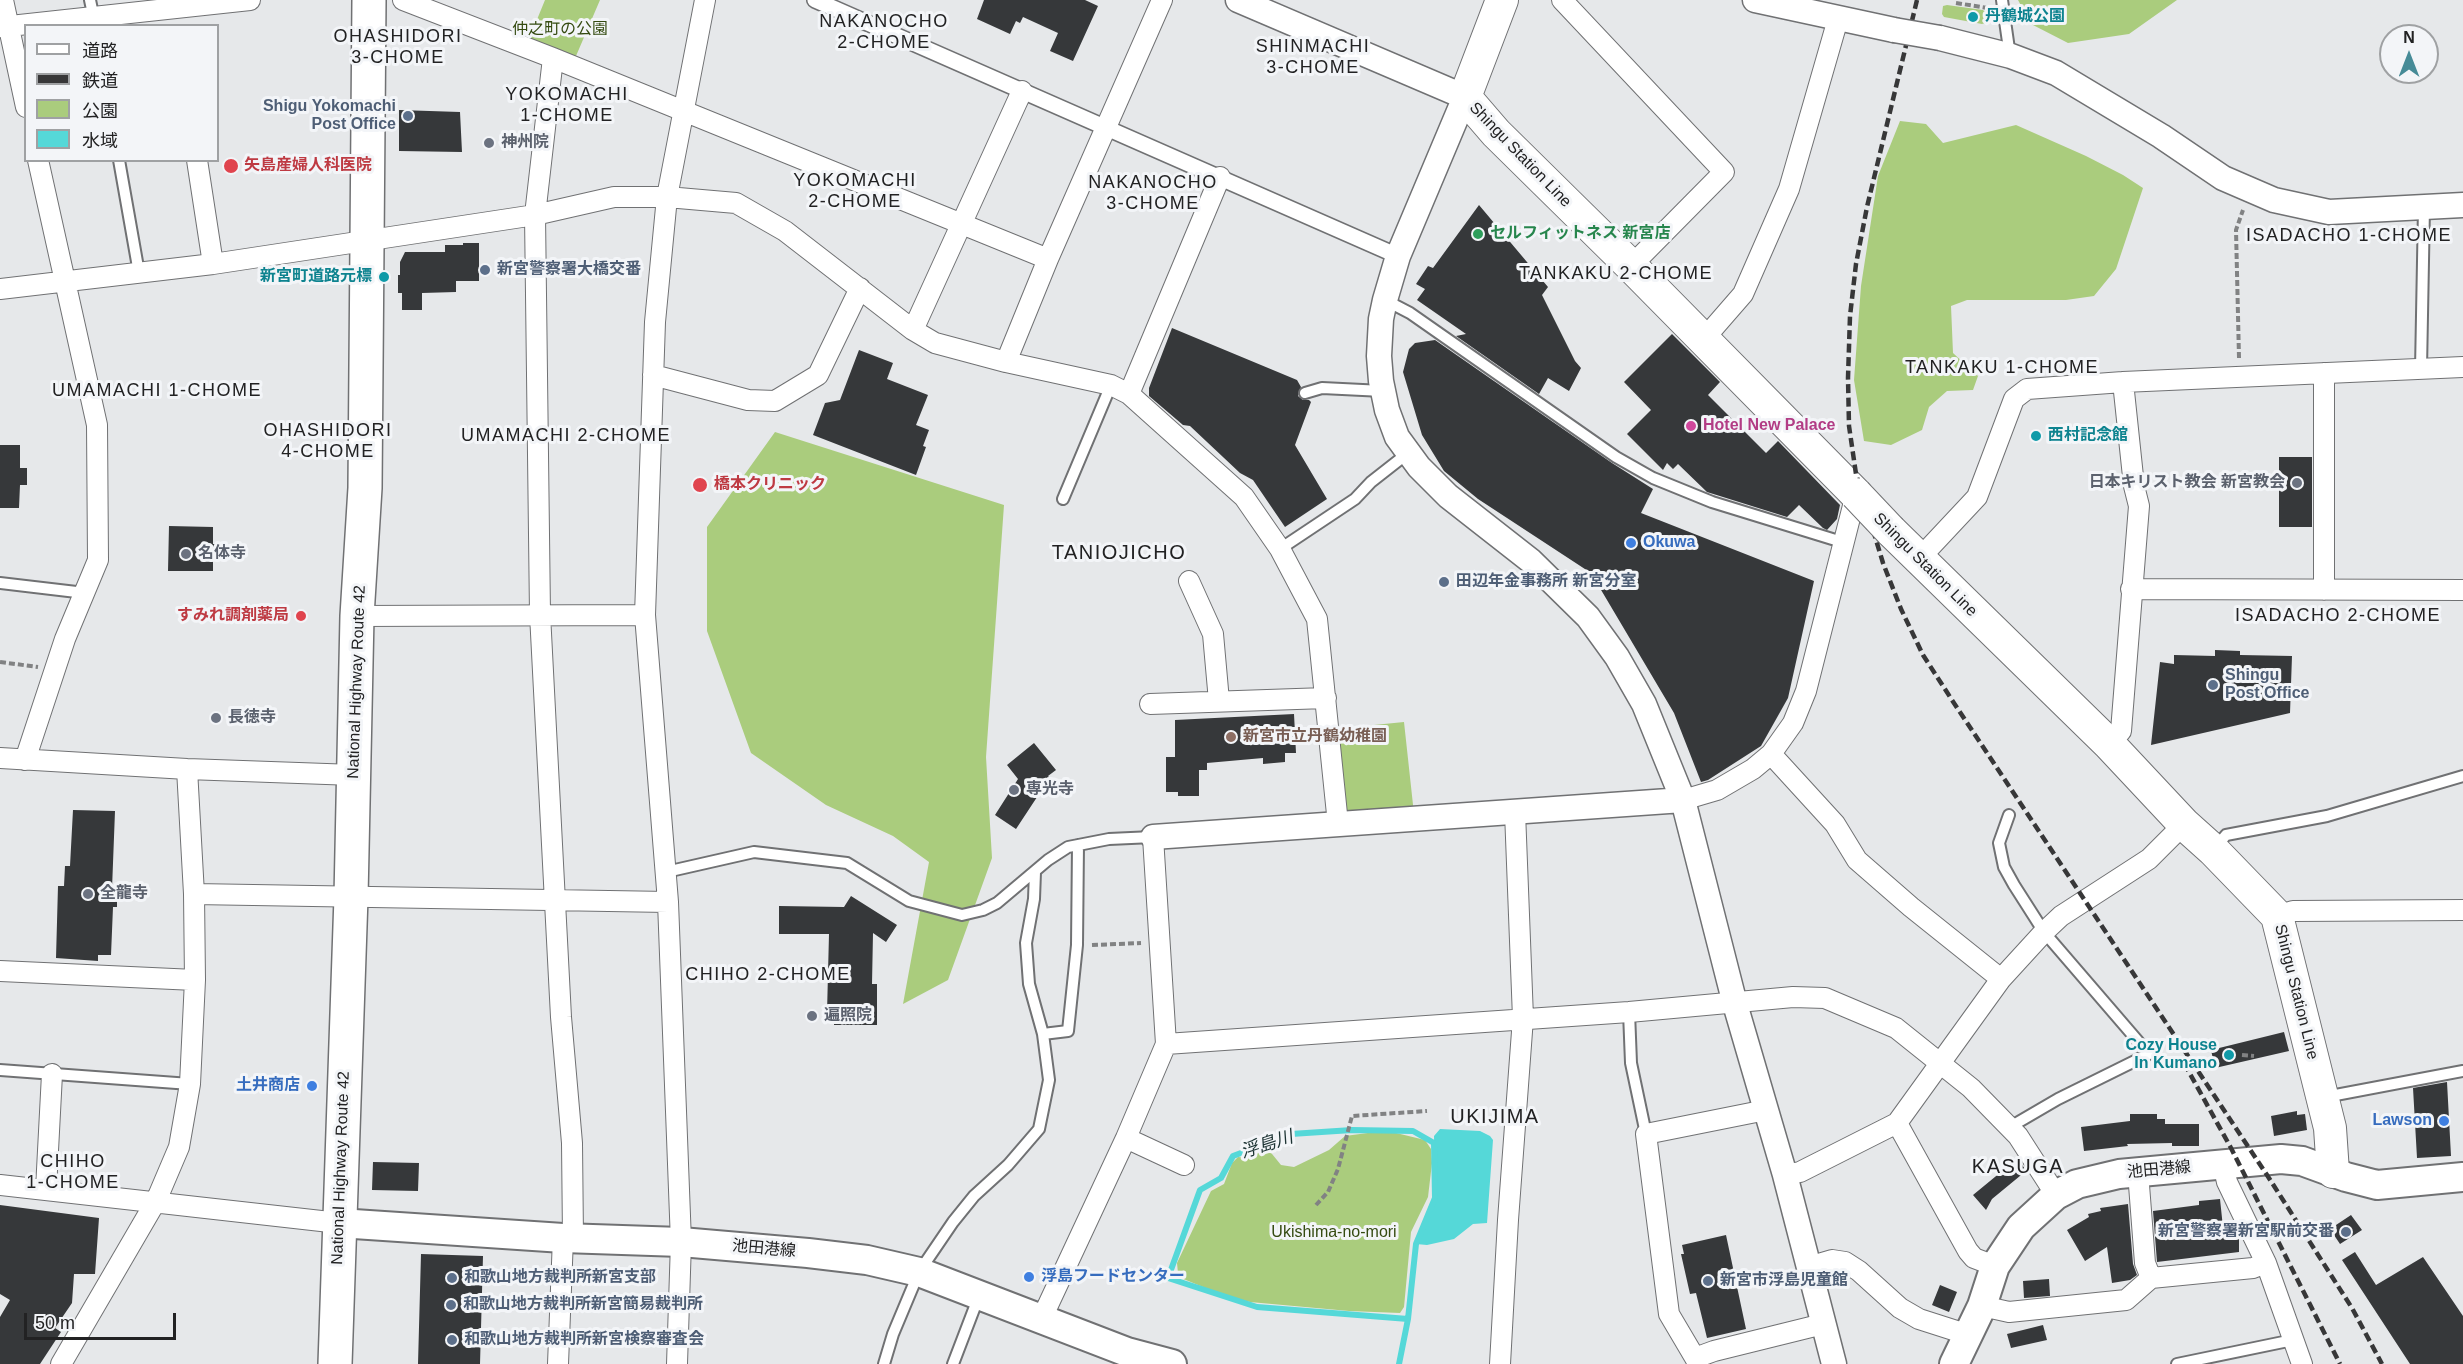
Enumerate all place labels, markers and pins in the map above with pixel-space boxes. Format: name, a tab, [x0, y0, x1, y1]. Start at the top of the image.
place label: 丹鶴城公園	[1985, 7, 2065, 27]
marker: 丹鶴城公園	[1966, 10, 1980, 24]
place label: Shigu Yokomachi Post Office	[263, 97, 396, 135]
marker: Shigu Yokomachi Post Office	[401, 109, 415, 123]
place label: 神州院	[501, 133, 549, 153]
marker: 神州院	[482, 136, 496, 150]
place label: 矢島産婦人科医院	[244, 156, 372, 176]
marker: 矢島産婦人科医院	[222, 157, 240, 175]
place label: セルフィットネス 新宮店	[1490, 224, 1670, 244]
marker: セルフィットネス 新宮店	[1471, 227, 1485, 241]
place label: 新宮警察署大橋交番	[497, 260, 641, 280]
marker: 新宮警察署大橋交番	[478, 263, 492, 277]
place label: 新宮町道路元標	[260, 267, 372, 287]
marker: 新宮町道路元標	[377, 270, 391, 284]
place label: Hotel New Palace	[1703, 416, 1835, 436]
marker: Hotel New Palace	[1684, 419, 1698, 433]
place label: 西村記念館	[2048, 426, 2128, 446]
marker: 西村記念館	[2029, 429, 2043, 443]
place label: 日本キリスト教会 新宮教会	[2089, 473, 2285, 493]
place label: 橋本クリニック	[714, 475, 826, 495]
marker: 橋本クリニック	[691, 476, 709, 494]
marker: 日本キリスト教会 新宮教会	[2290, 476, 2304, 490]
place label: Okuwa	[1643, 533, 1695, 553]
marker: Okuwa	[1624, 536, 1638, 550]
place label: 名体寺	[198, 544, 246, 564]
marker: 名体寺	[179, 547, 193, 561]
place label: 田辺年金事務所 新宮分室	[1456, 572, 1636, 592]
marker: 田辺年金事務所 新宮分室	[1437, 575, 1451, 589]
place label: すみれ調剤薬局	[177, 606, 289, 626]
marker: すみれ調剤薬局	[294, 609, 308, 623]
place label: Shingu Post Office	[2225, 666, 2309, 704]
marker: Shingu Post Office	[2206, 678, 2220, 692]
place label: 長徳寺	[228, 708, 276, 728]
marker: 長徳寺	[209, 711, 223, 725]
place label: 新宮市立丹鶴幼稚園	[1243, 727, 1387, 747]
marker: 新宮市立丹鶴幼稚園	[1224, 730, 1238, 744]
place label: 専光寺	[1026, 780, 1074, 800]
marker: 専光寺	[1007, 783, 1021, 797]
place label: 全龍寺	[100, 884, 148, 904]
marker: 全龍寺	[81, 887, 95, 901]
place label: 遍照院	[824, 1006, 872, 1026]
marker: 遍照院	[805, 1009, 819, 1023]
place label: Cozy House In Kumano	[2125, 1036, 2217, 1074]
marker: Cozy House In Kumano	[2222, 1048, 2236, 1062]
place label: 土井商店	[236, 1076, 300, 1096]
marker: 土井商店	[305, 1079, 319, 1093]
place label: Lawson	[2372, 1111, 2432, 1131]
marker: Lawson	[2437, 1114, 2451, 1128]
place label: 新宮警察署新宮駅前交番	[2158, 1222, 2334, 1242]
marker: 新宮警察署新宮駅前交番	[2339, 1225, 2353, 1239]
place label: 浮島フードセンター	[1041, 1267, 1185, 1287]
place label: 和歌山地方裁判所新宮支部	[464, 1268, 656, 1288]
marker: 浮島フードセンター	[1022, 1270, 1036, 1284]
marker: 和歌山地方裁判所新宮支部	[445, 1271, 459, 1285]
place label: 新宮市浮島児童館	[1720, 1271, 1848, 1291]
marker: 新宮市浮島児童館	[1701, 1274, 1715, 1288]
place label: 和歌山地方裁判所新宮簡易裁判所	[463, 1295, 703, 1315]
marker: 和歌山地方裁判所新宮簡易裁判所	[444, 1298, 458, 1312]
place label: 和歌山地方裁判所新宮検察審査会	[464, 1330, 704, 1350]
marker: 和歌山地方裁判所新宮検察審査会	[445, 1333, 459, 1347]

